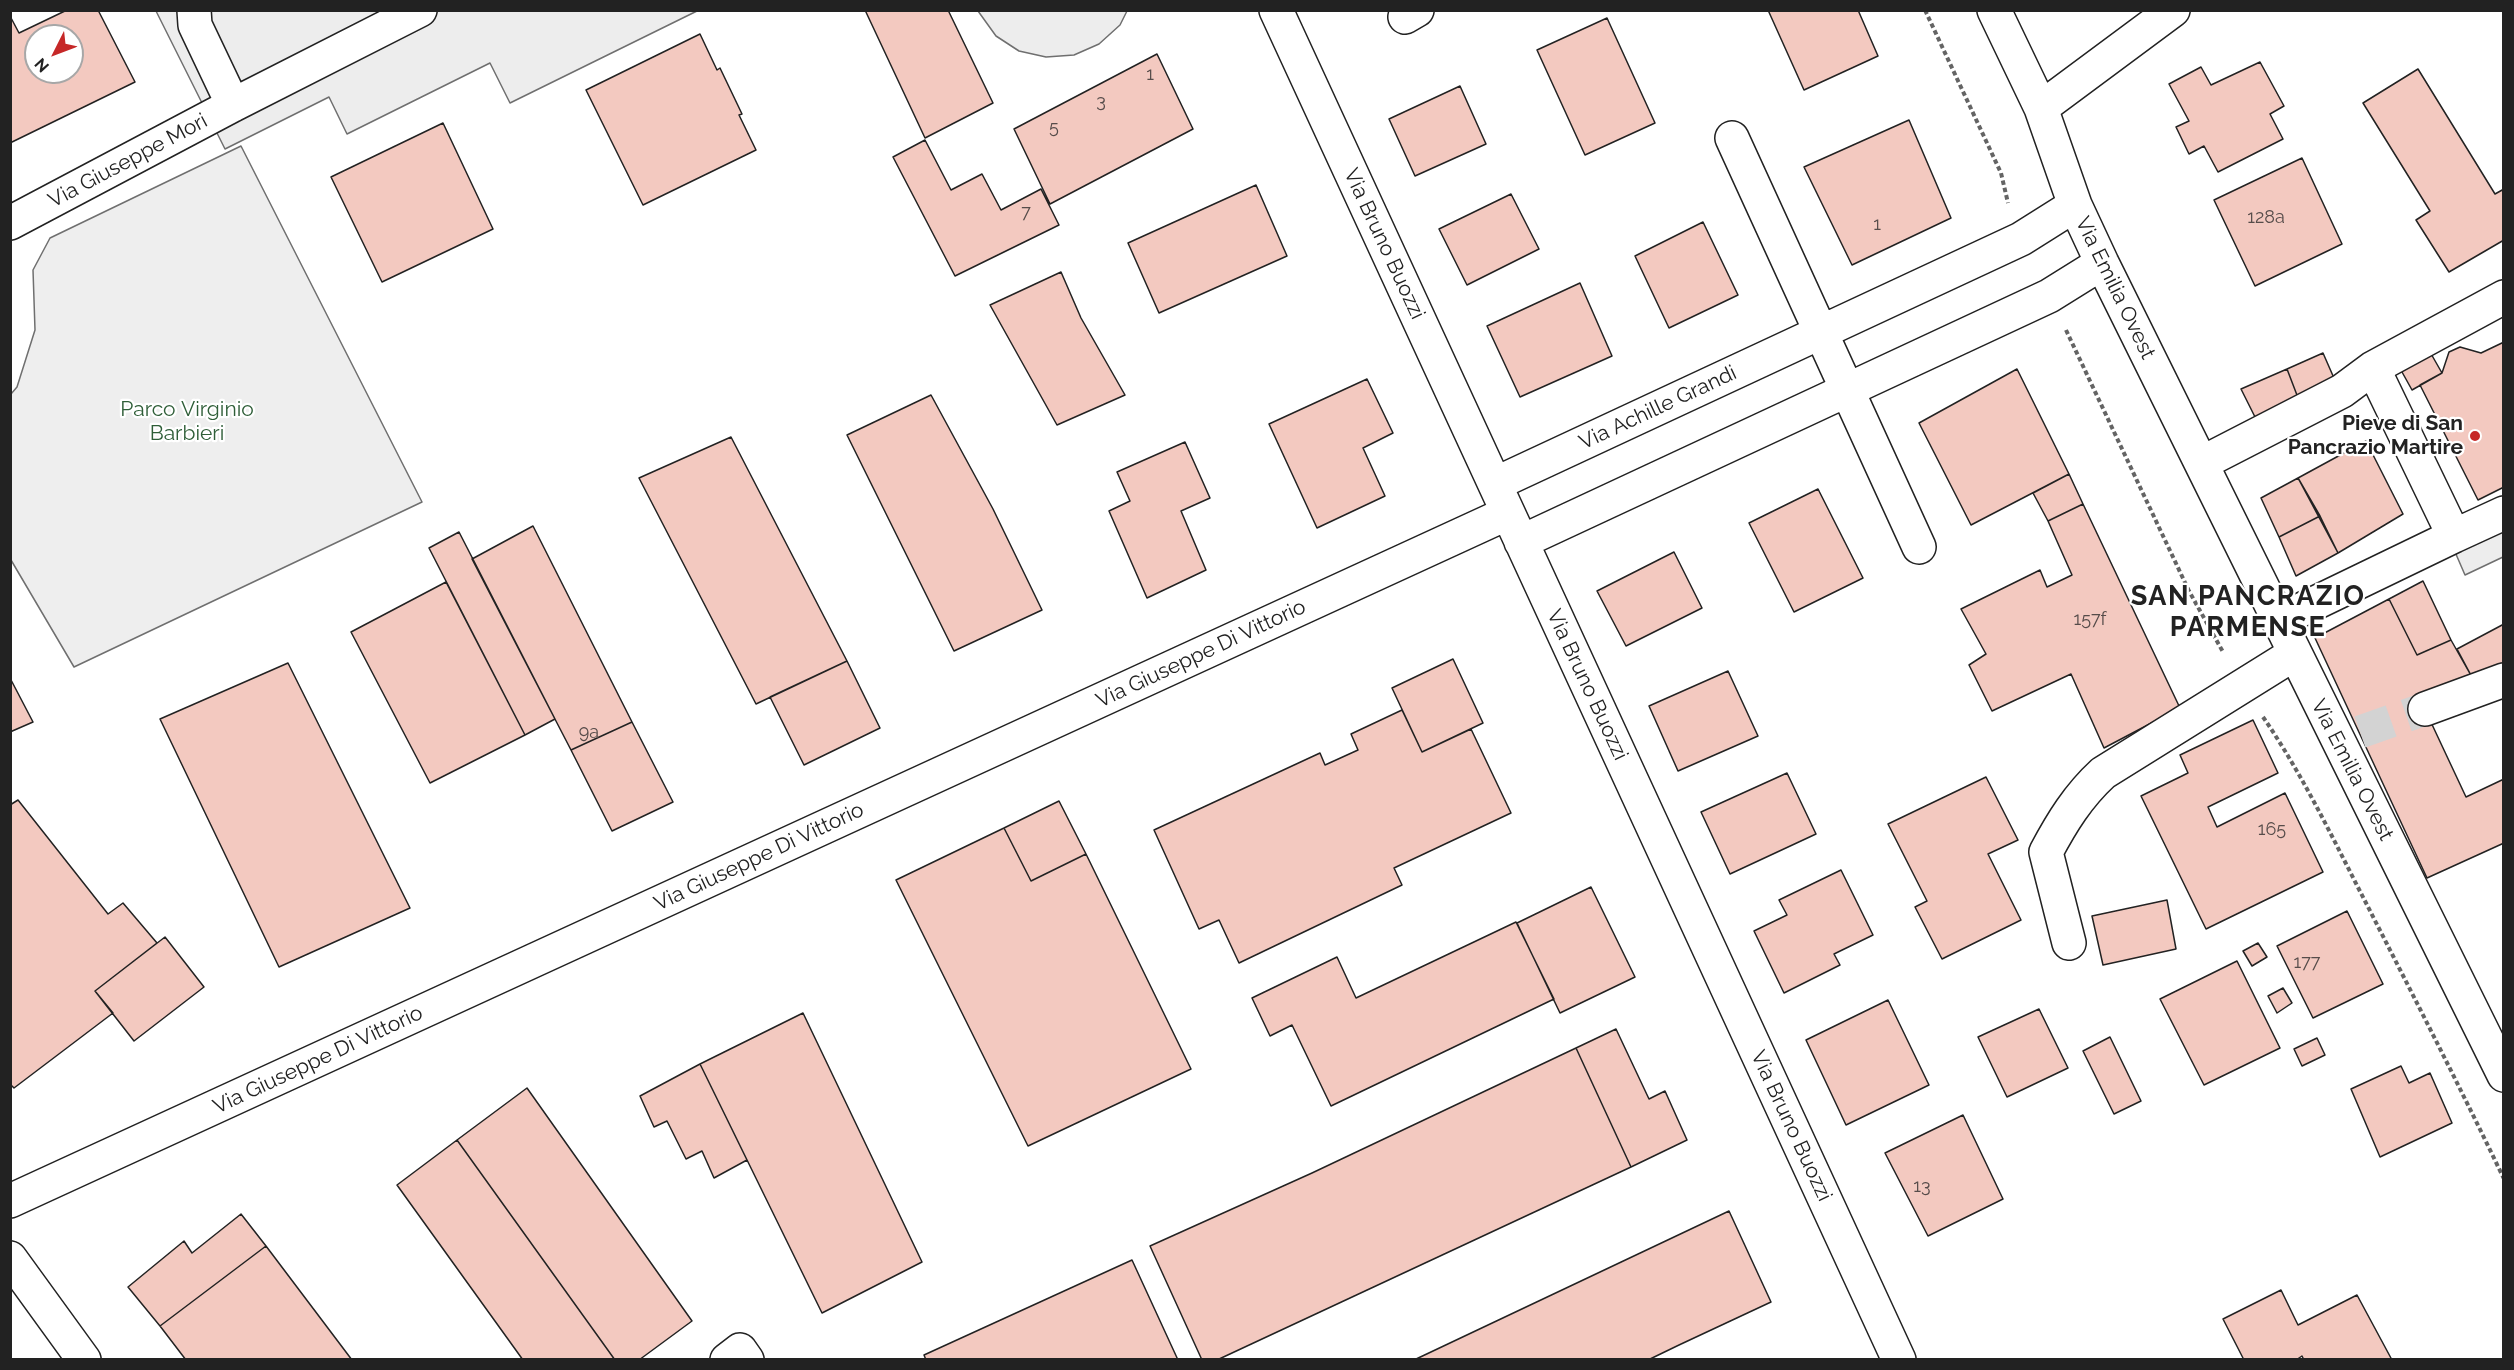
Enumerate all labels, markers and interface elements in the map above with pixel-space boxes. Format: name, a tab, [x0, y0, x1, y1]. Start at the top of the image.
north arrow	[24, 24, 84, 84]
text: N	[31, 54, 53, 76]
house number: 1	[1146, 64, 1154, 86]
house number: 3	[1096, 91, 1106, 113]
street label: Via Giuseppe Mori	[44, 108, 212, 214]
house number: 5	[1049, 117, 1059, 139]
street label: Via Bruno Buozzi	[1338, 165, 1430, 323]
house number: 7	[1021, 202, 1031, 224]
house number: 128a	[2247, 207, 2285, 229]
street label: Via Emilia Ovest	[2070, 213, 2160, 363]
house number: 1	[1873, 214, 1881, 236]
street label: Via Achille Grandi	[1575, 361, 1741, 455]
park label: Parco Virginio Barbieri	[120, 397, 254, 447]
place label: Pieve di San Pancrazio Martire	[2288, 411, 2463, 461]
marker: Pieve di San Pancrazio Martire	[2468, 429, 2482, 443]
district label: SAN PANCRAZIO PARMENSE	[2131, 581, 2365, 644]
street label: Via Giuseppe Di Vittorio	[1092, 594, 1310, 714]
street label: Via Bruno Buozzi	[1541, 606, 1633, 764]
house number: 157f	[2073, 609, 2107, 631]
street label: Via Emilia Ovest	[2306, 695, 2398, 845]
house number: 9a	[579, 722, 599, 744]
street label: Via Giuseppe Di Vittorio	[650, 797, 868, 917]
house number: 165	[2258, 819, 2286, 841]
house number: 177	[2294, 952, 2320, 974]
street label: Via Giuseppe Di Vittorio	[209, 1000, 427, 1120]
street label: Via Bruno Buozzi	[1745, 1047, 1837, 1205]
house number: 13	[1913, 1176, 1931, 1198]

